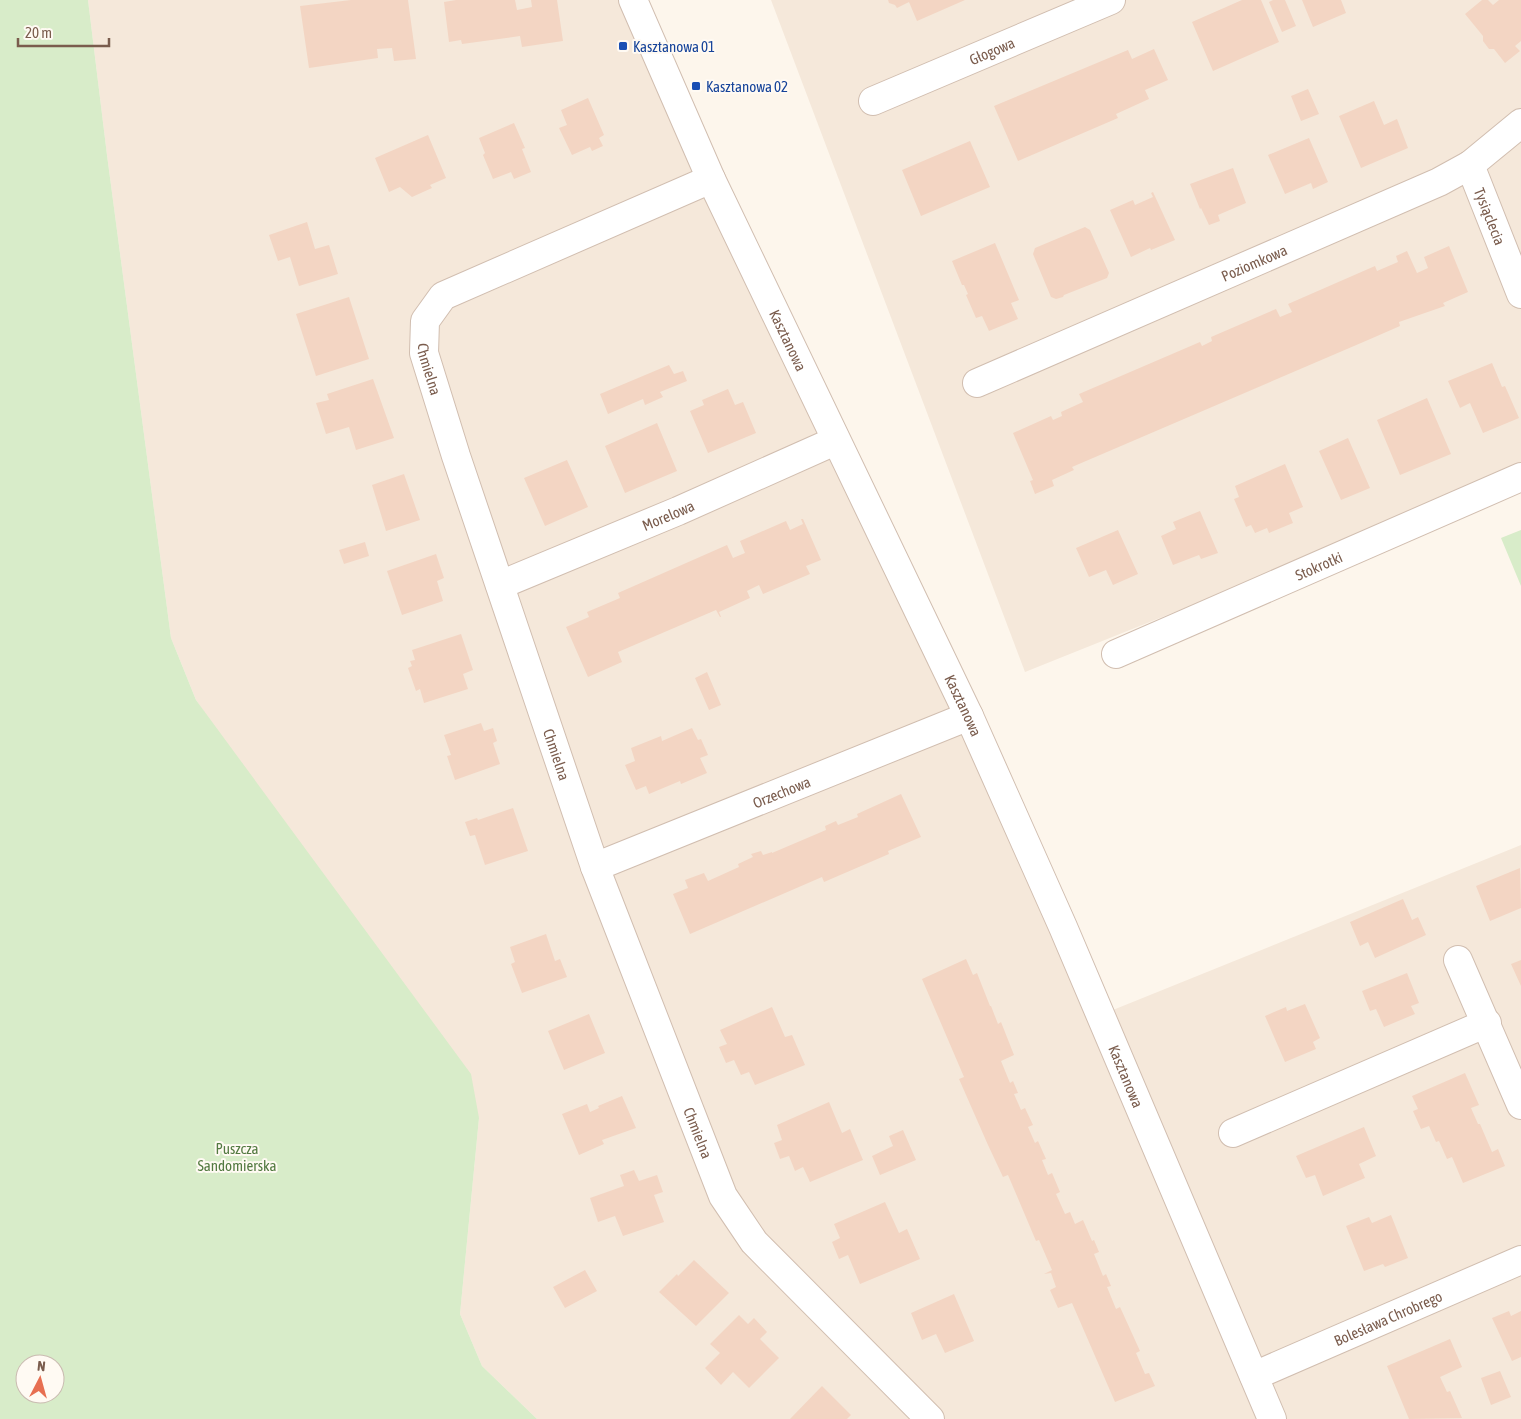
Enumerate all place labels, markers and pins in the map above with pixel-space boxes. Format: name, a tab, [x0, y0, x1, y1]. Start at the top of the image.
place label: Kasztanowa 01	[633, 38, 715, 55]
marker: Kasztanowa 01	[617, 40, 629, 52]
place label: Kasztanowa 02	[706, 78, 788, 95]
marker: Kasztanowa 02	[690, 80, 702, 92]

